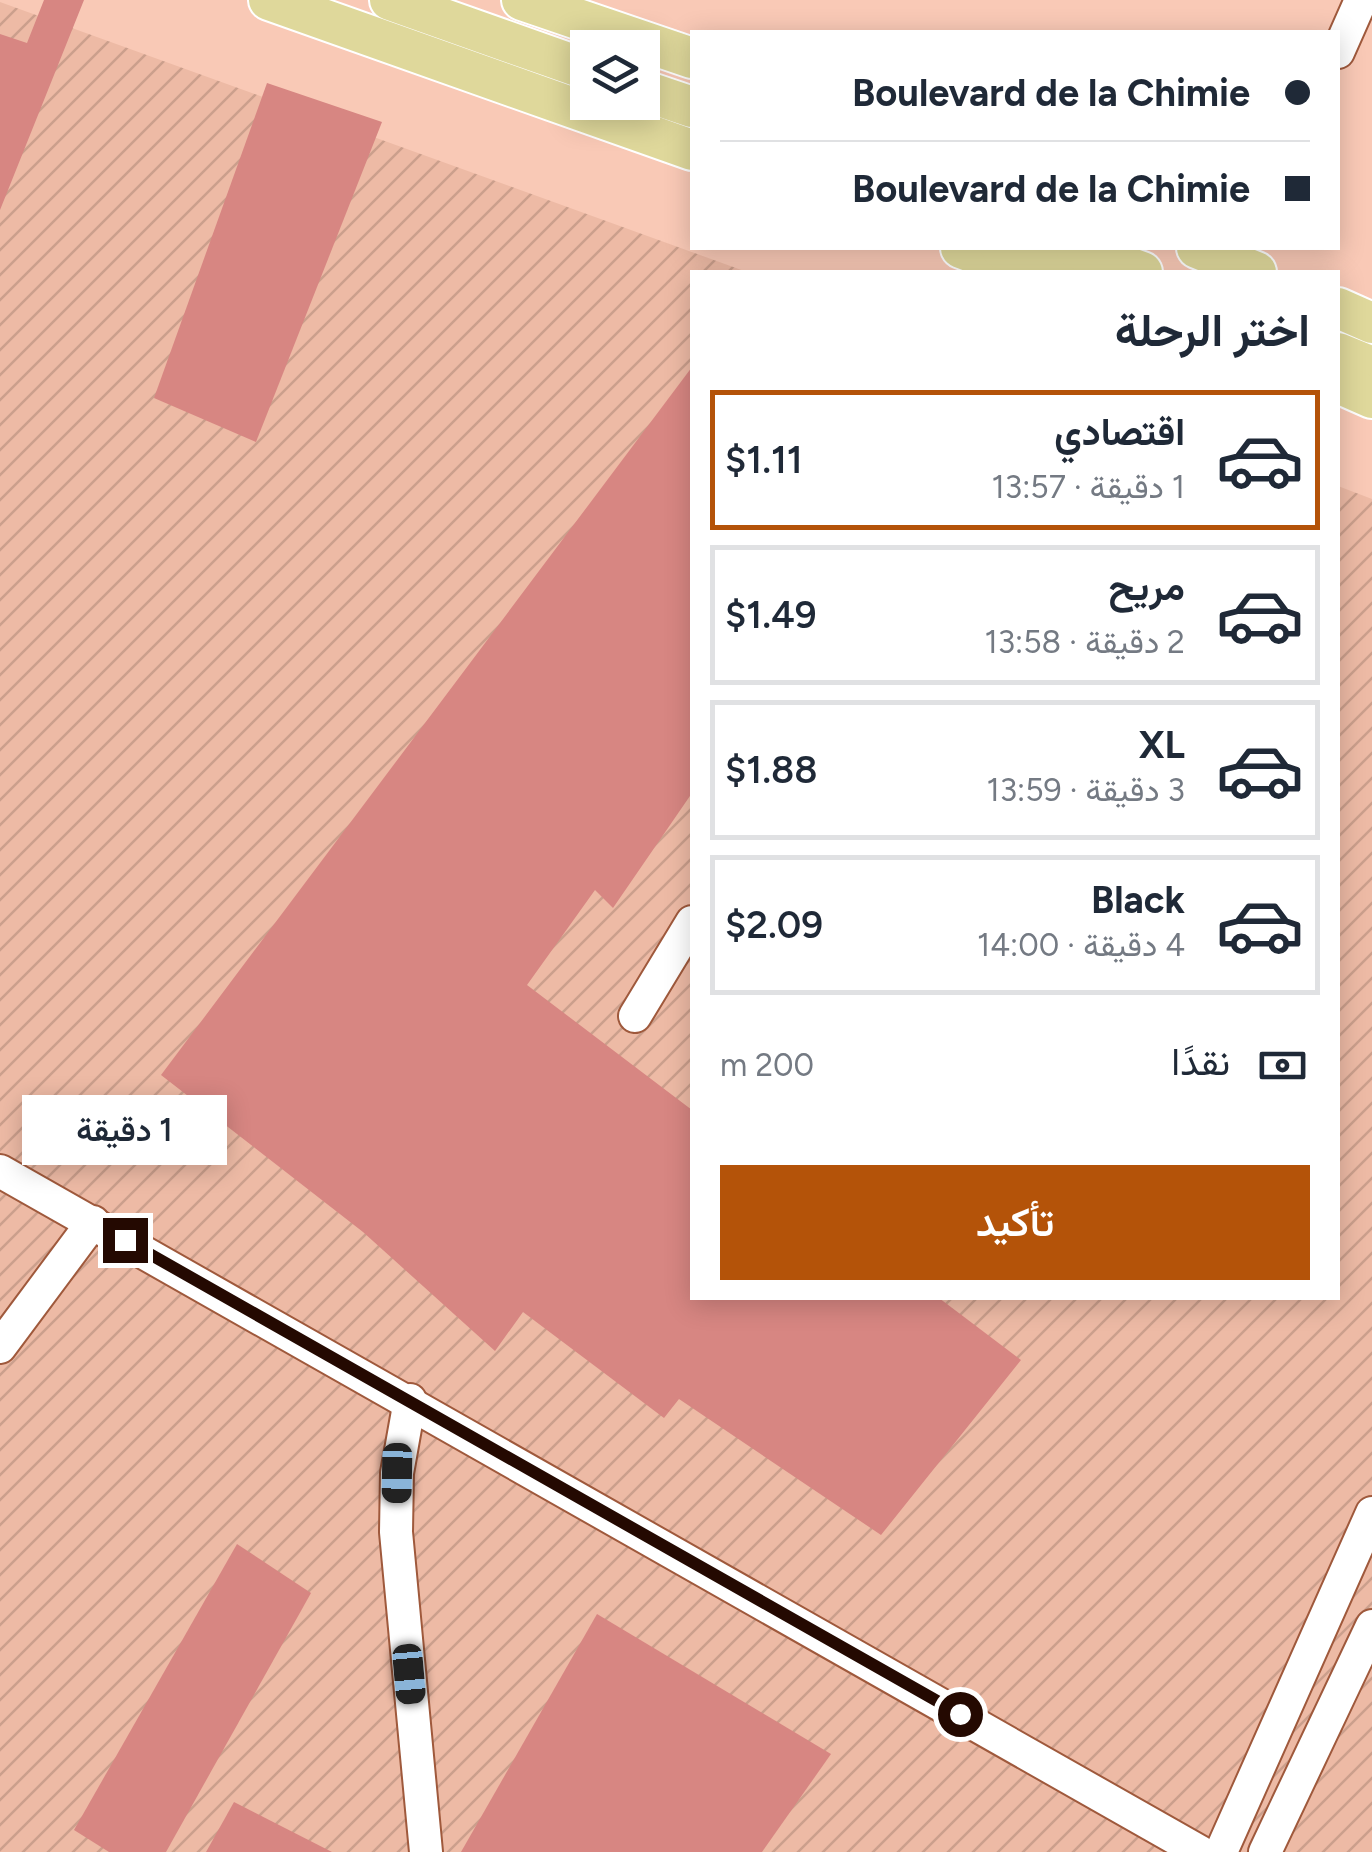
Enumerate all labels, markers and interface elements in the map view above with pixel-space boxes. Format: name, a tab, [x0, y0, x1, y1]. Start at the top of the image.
map controls	[570, 30, 660, 120]
button: layers	[570, 30, 660, 120]
text: Boulevard de la Chimie	[852, 70, 1250, 116]
text: Boulevard de la Chimie	[852, 166, 1250, 212]
text: اختر الرحلة	[1115, 303, 1310, 357]
text: اقتصادي	[1054, 409, 1185, 455]
icon: car	[1215, 415, 1305, 505]
text: $1.11	[725, 437, 803, 483]
text: 1 دقيقة · 13:57	[992, 468, 1185, 506]
text: مريح	[1109, 564, 1185, 610]
icon: car	[1215, 570, 1305, 660]
text: $1.49	[725, 592, 817, 638]
text: 2 دقيقة · 13:58	[984, 623, 1185, 661]
text: XL	[1139, 722, 1185, 768]
icon: car	[1215, 725, 1305, 815]
text: $1.88	[725, 747, 818, 793]
text: 3 دقيقة · 13:59	[986, 771, 1185, 809]
text: Black	[1091, 877, 1185, 923]
icon: car	[1215, 880, 1305, 970]
text: $2.09	[725, 902, 823, 948]
text: 4 دقيقة · 14:00	[977, 926, 1185, 964]
icon: cash	[1255, 1038, 1310, 1093]
text: نقدًا	[1171, 1039, 1230, 1085]
text: 200 m	[720, 1046, 814, 1084]
callout: 1 دقيقة	[22, 1095, 228, 1165]
text: 1 دقيقة	[76, 1111, 173, 1149]
button: تأكيد	[720, 1165, 1310, 1280]
route end	[103, 1218, 148, 1263]
car	[381, 1443, 413, 1503]
car	[391, 1643, 427, 1705]
route start	[938, 1692, 983, 1737]

